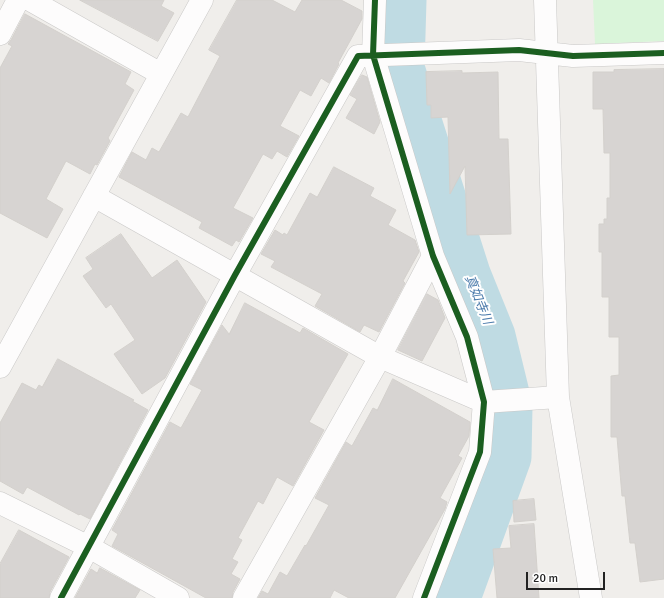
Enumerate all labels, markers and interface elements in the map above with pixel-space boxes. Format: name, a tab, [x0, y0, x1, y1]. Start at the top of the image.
water label: 真如寺川	[461, 273, 495, 327]
scale bar	[528, 564, 607, 590]
text: 20 m	[533, 571, 558, 586]

